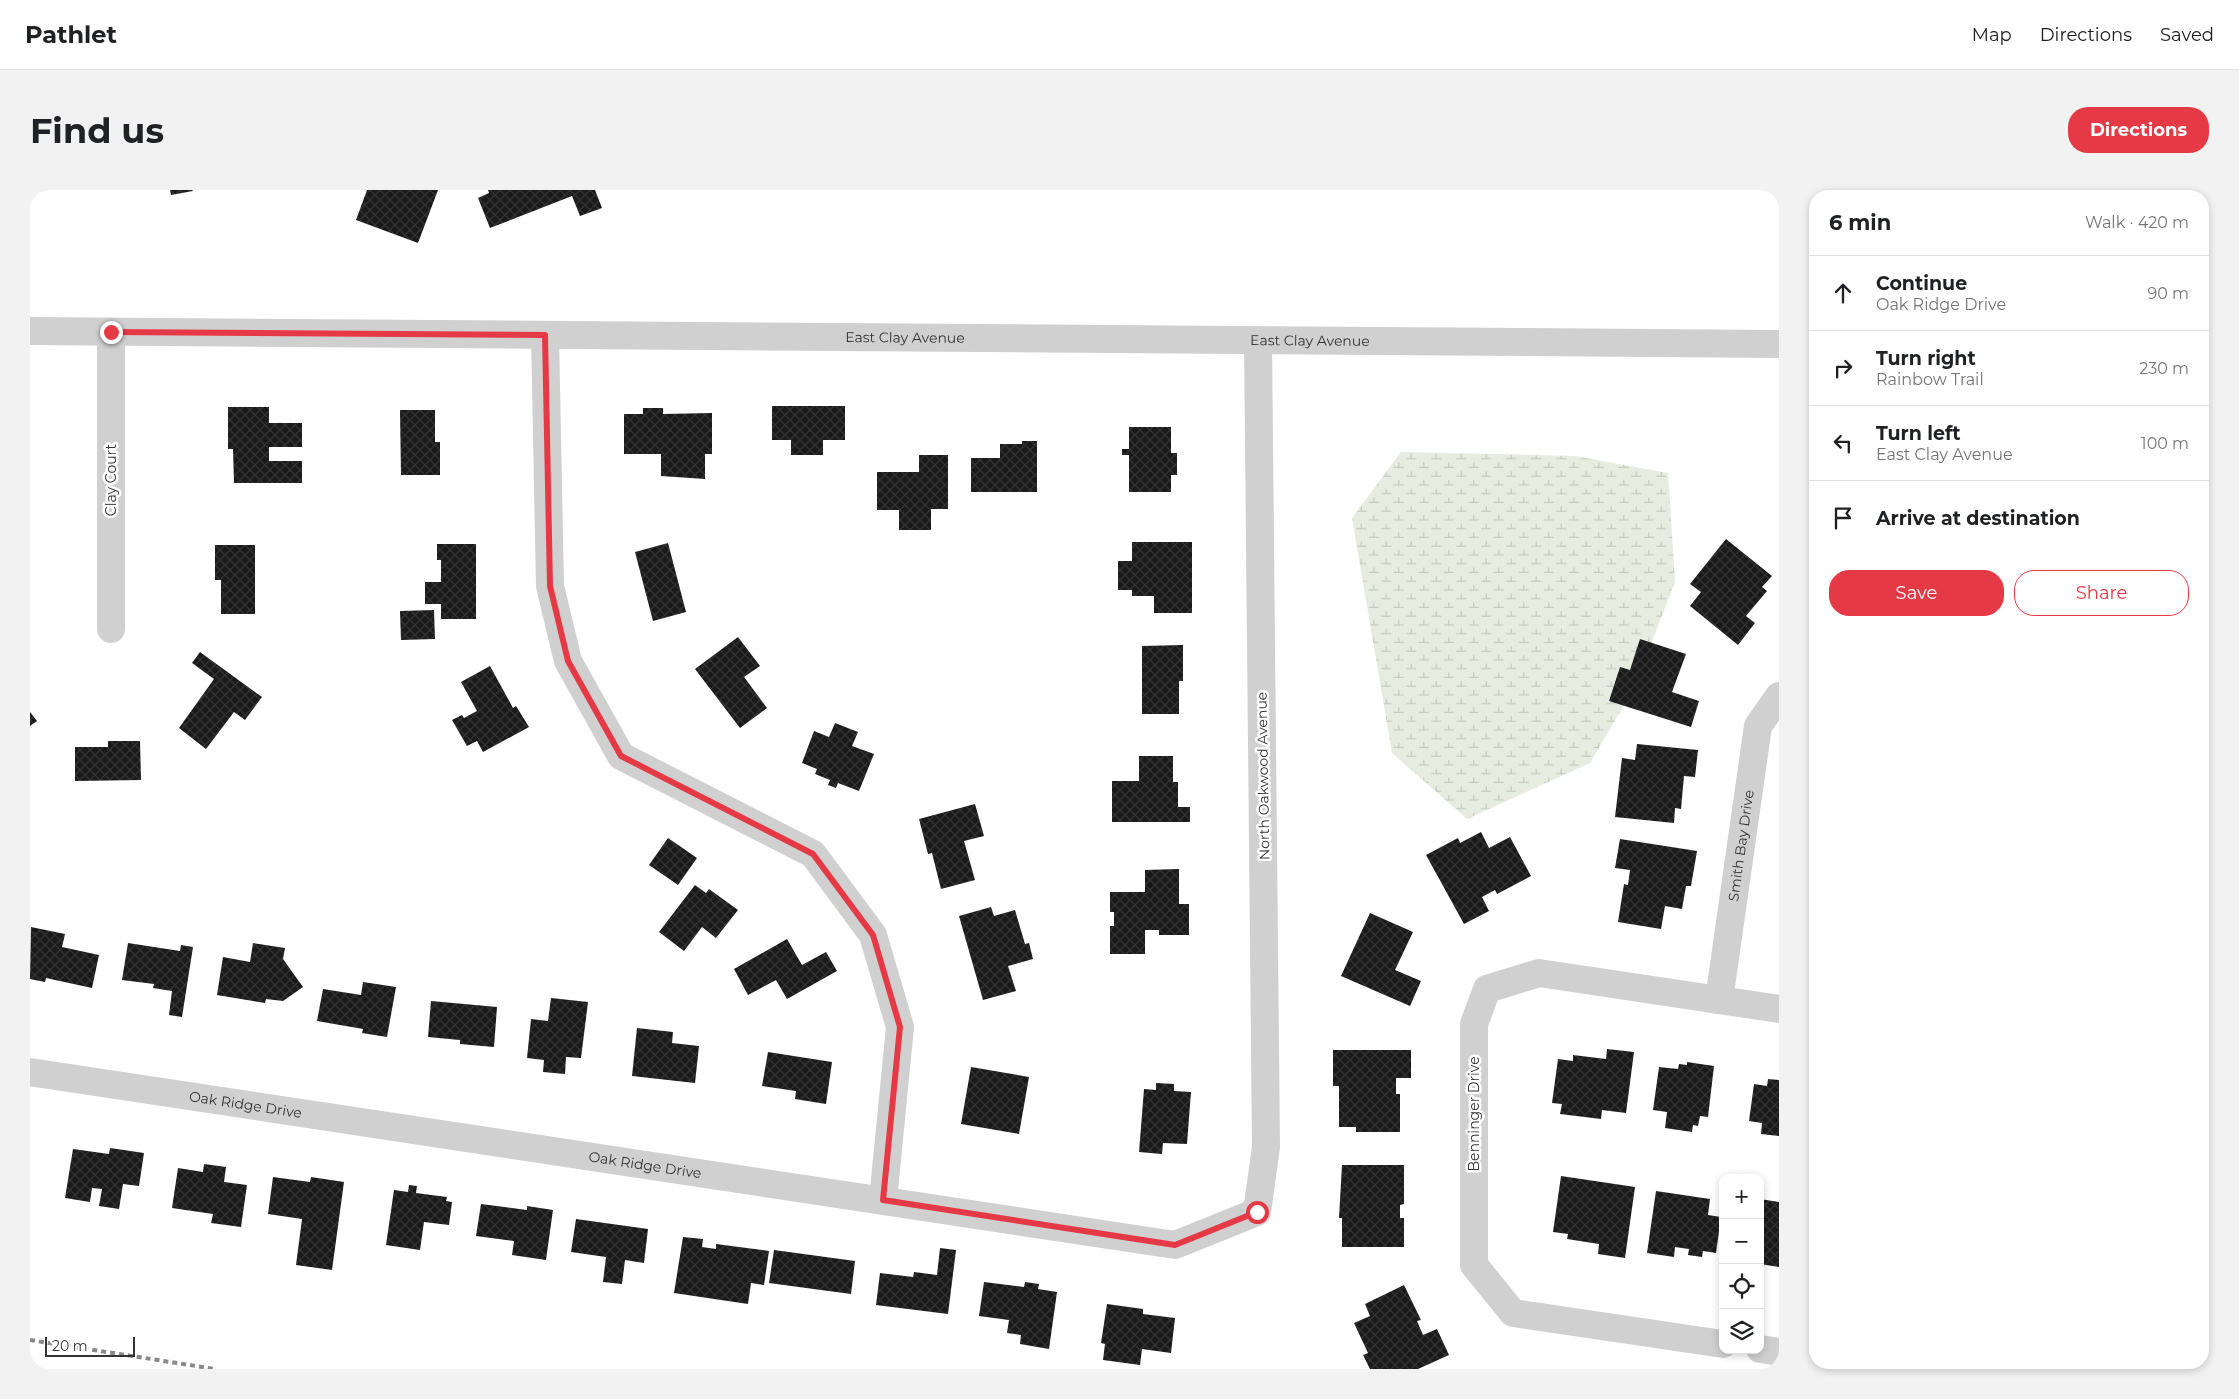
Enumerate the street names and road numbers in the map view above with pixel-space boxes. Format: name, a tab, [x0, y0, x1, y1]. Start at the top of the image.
street label: East Clay Avenue	[845, 328, 965, 347]
street label: East Clay Avenue	[1250, 331, 1370, 350]
street label: Clay Court	[102, 444, 120, 516]
street label: North Oakwood Avenue	[1253, 692, 1273, 860]
street label: Smith Bay Drive	[1724, 789, 1758, 903]
street label: Benninger Drive	[1465, 1056, 1483, 1172]
street label: Oak Ridge Drive	[188, 1087, 303, 1122]
street label: Oak Ridge Drive	[587, 1148, 703, 1182]

